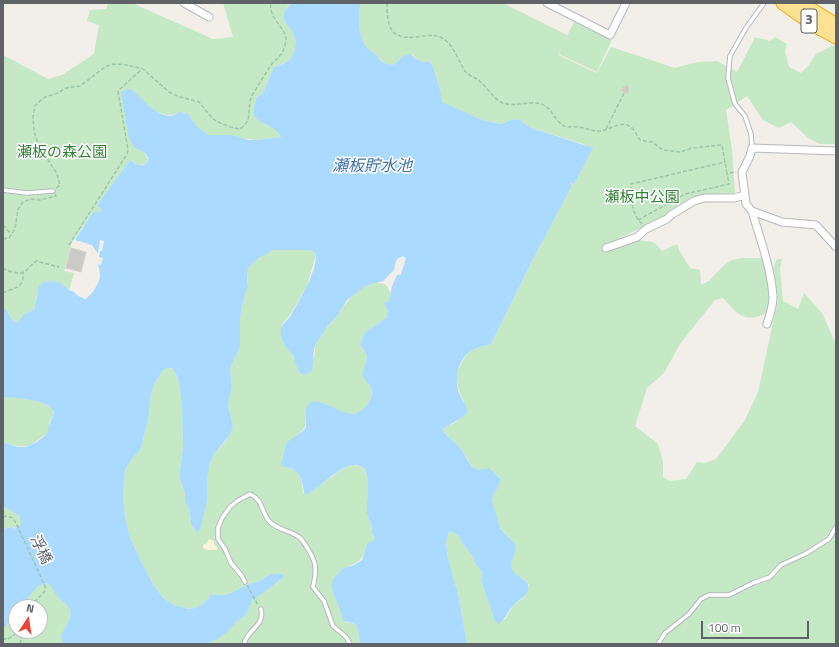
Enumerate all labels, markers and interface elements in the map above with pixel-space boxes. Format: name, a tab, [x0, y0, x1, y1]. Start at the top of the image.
road number: 3	[801, 9, 817, 33]
park label: 瀬板の森公園	[17, 144, 107, 162]
water label: 瀬板貯水池	[332, 157, 412, 177]
park label: 瀬板中公園	[605, 189, 679, 207]
street label: 浮橋	[26, 533, 54, 567]
north arrow	[8, 599, 48, 639]
text: N	[25, 600, 36, 617]
scale bar	[703, 613, 811, 639]
text: 100 m	[708, 618, 741, 637]

